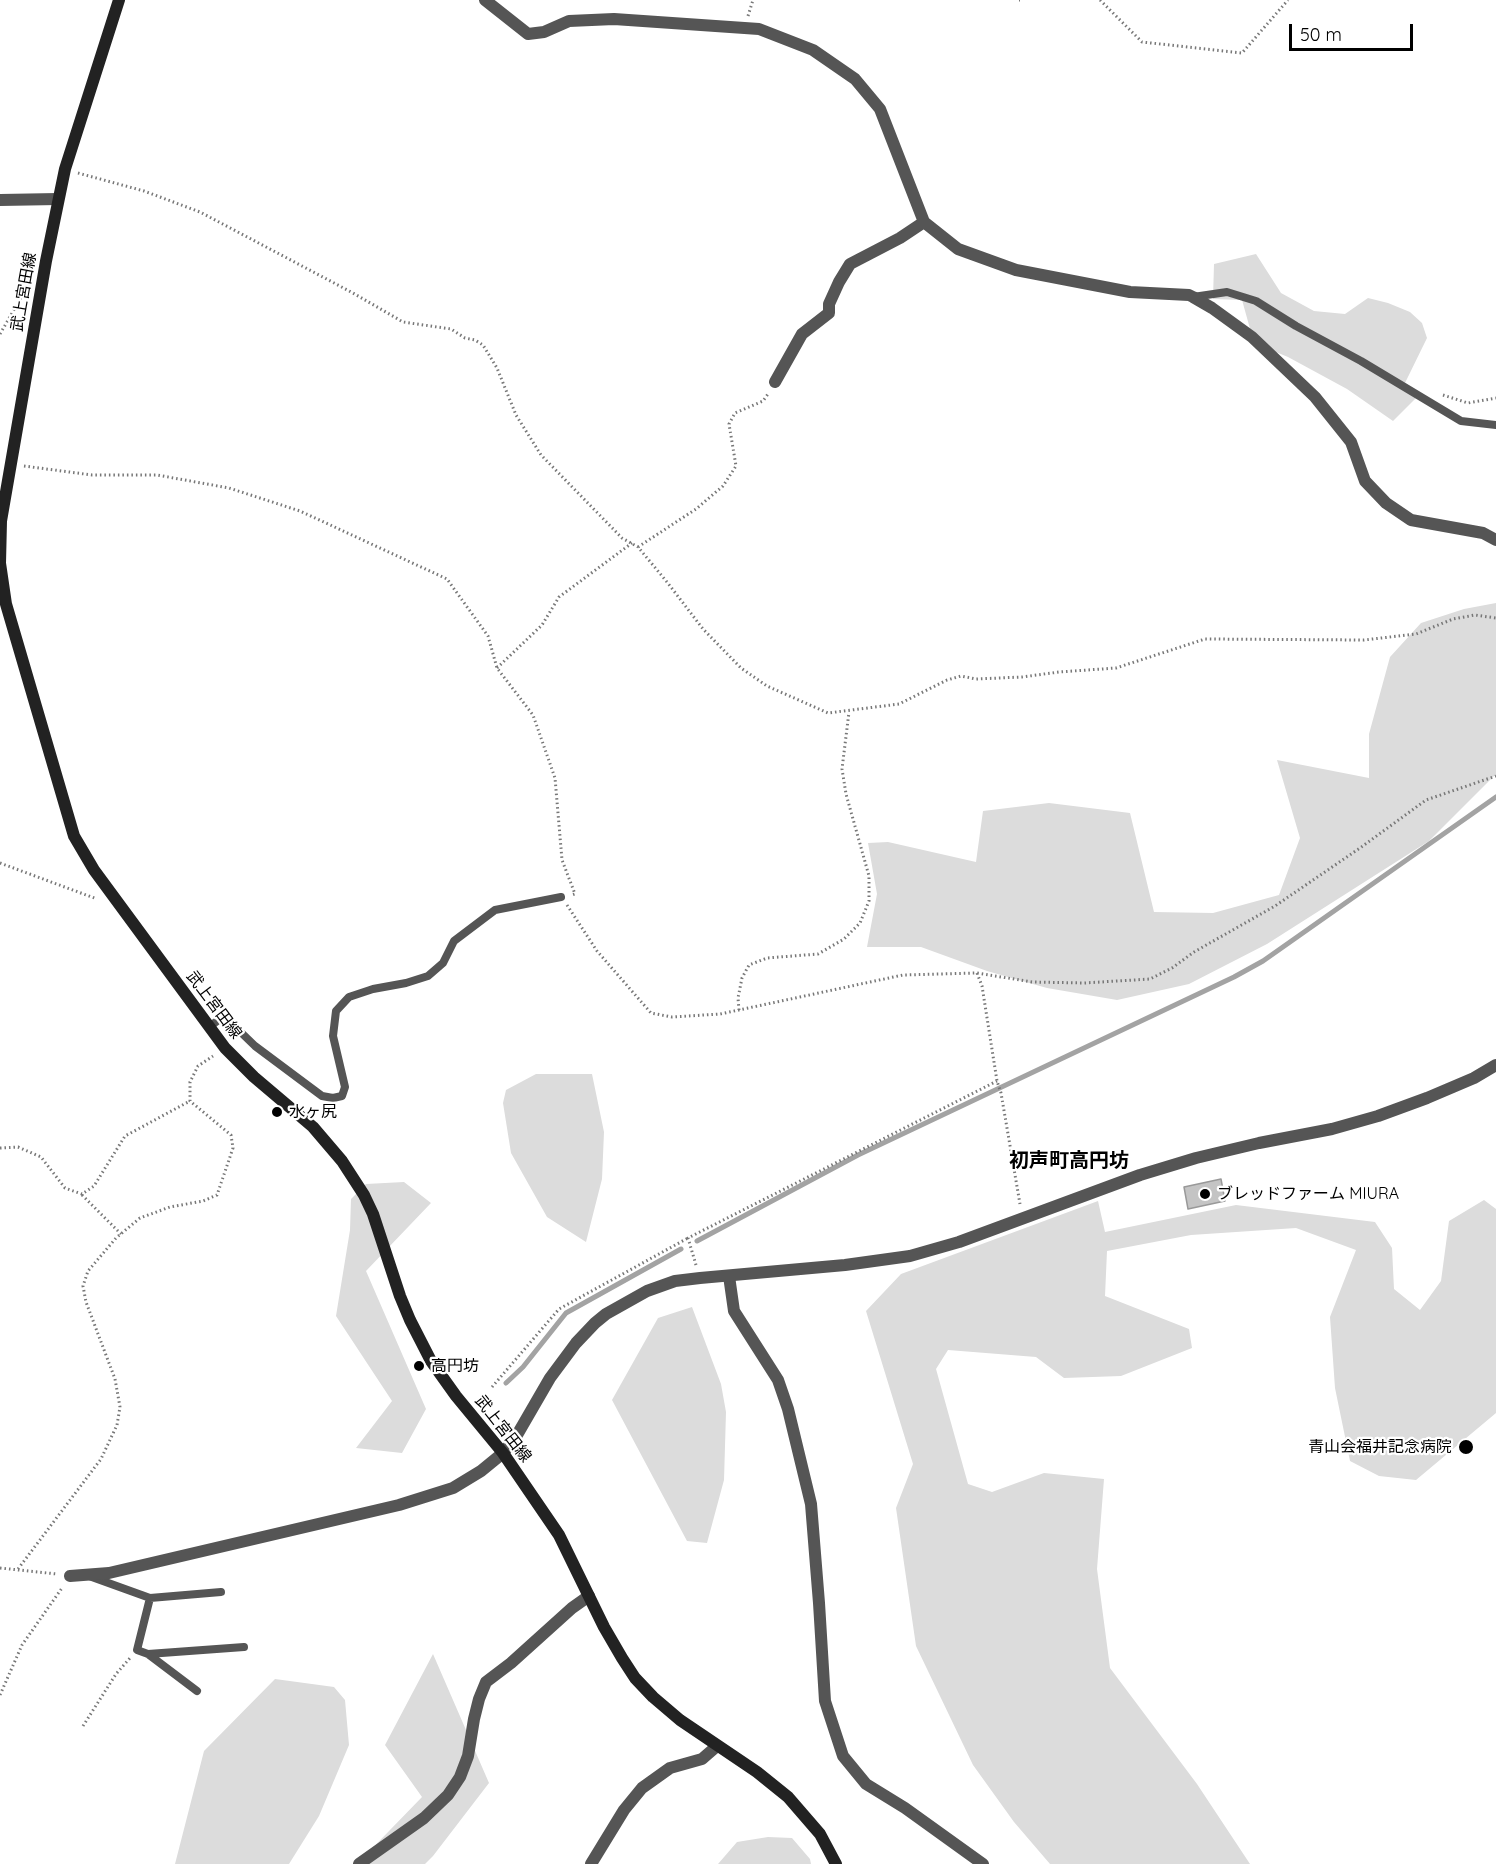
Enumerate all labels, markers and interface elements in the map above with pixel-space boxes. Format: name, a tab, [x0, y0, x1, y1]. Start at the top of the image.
scale bar	[1292, 12, 1416, 50]
text: 50 m	[1300, 23, 1342, 46]
street label: 武上宮田線	[8, 251, 40, 333]
street label: 武上宮田線	[182, 967, 246, 1043]
place label: 水ヶ尻	[289, 1102, 337, 1122]
marker: 水ヶ尻	[270, 1105, 284, 1119]
district label: 初声町高円坊	[1009, 1149, 1129, 1173]
place label: ブレッドファーム MIURA	[1217, 1184, 1399, 1204]
marker: ブレッドファーム MIURA	[1198, 1187, 1212, 1201]
place label: 高円坊	[431, 1356, 479, 1376]
marker: 高円坊	[412, 1359, 426, 1373]
street label: 武上宮田線	[471, 1392, 535, 1466]
place label: 青山会福井記念病院	[1308, 1437, 1452, 1457]
marker: 青山会福井記念病院	[1457, 1438, 1475, 1456]

